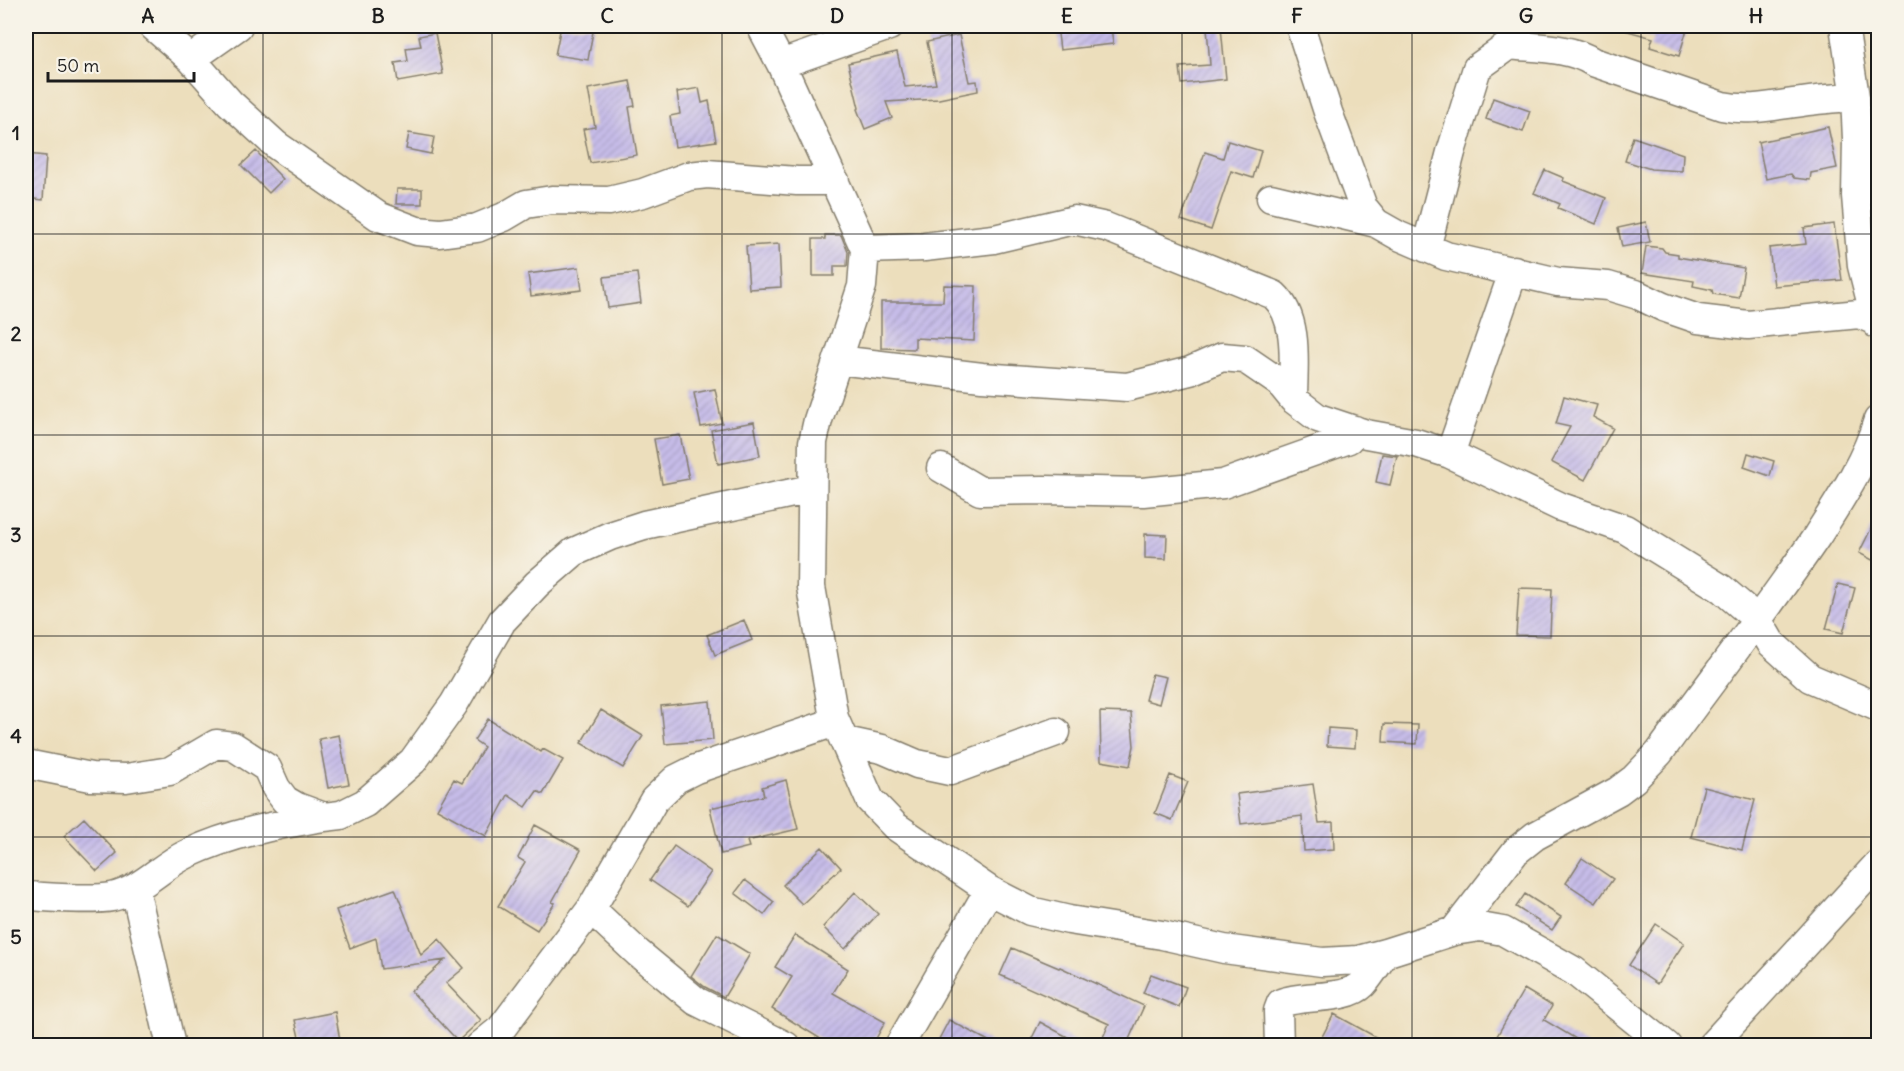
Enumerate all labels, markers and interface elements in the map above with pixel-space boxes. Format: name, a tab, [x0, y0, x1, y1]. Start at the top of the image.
text: A	[142, 3, 155, 28]
text: B	[371, 3, 385, 28]
text: C	[600, 3, 614, 28]
text: D	[830, 3, 844, 28]
text: E	[1061, 3, 1073, 28]
text: F	[1291, 3, 1303, 28]
text: G	[1519, 3, 1533, 28]
text: H	[1749, 3, 1763, 28]
scale bar	[48, 45, 194, 83]
text: 50 m	[57, 54, 99, 77]
text: 1	[12, 120, 20, 145]
text: 2	[11, 321, 22, 346]
text: 3	[10, 522, 22, 547]
text: 4	[10, 723, 22, 748]
text: 5	[10, 924, 22, 949]

